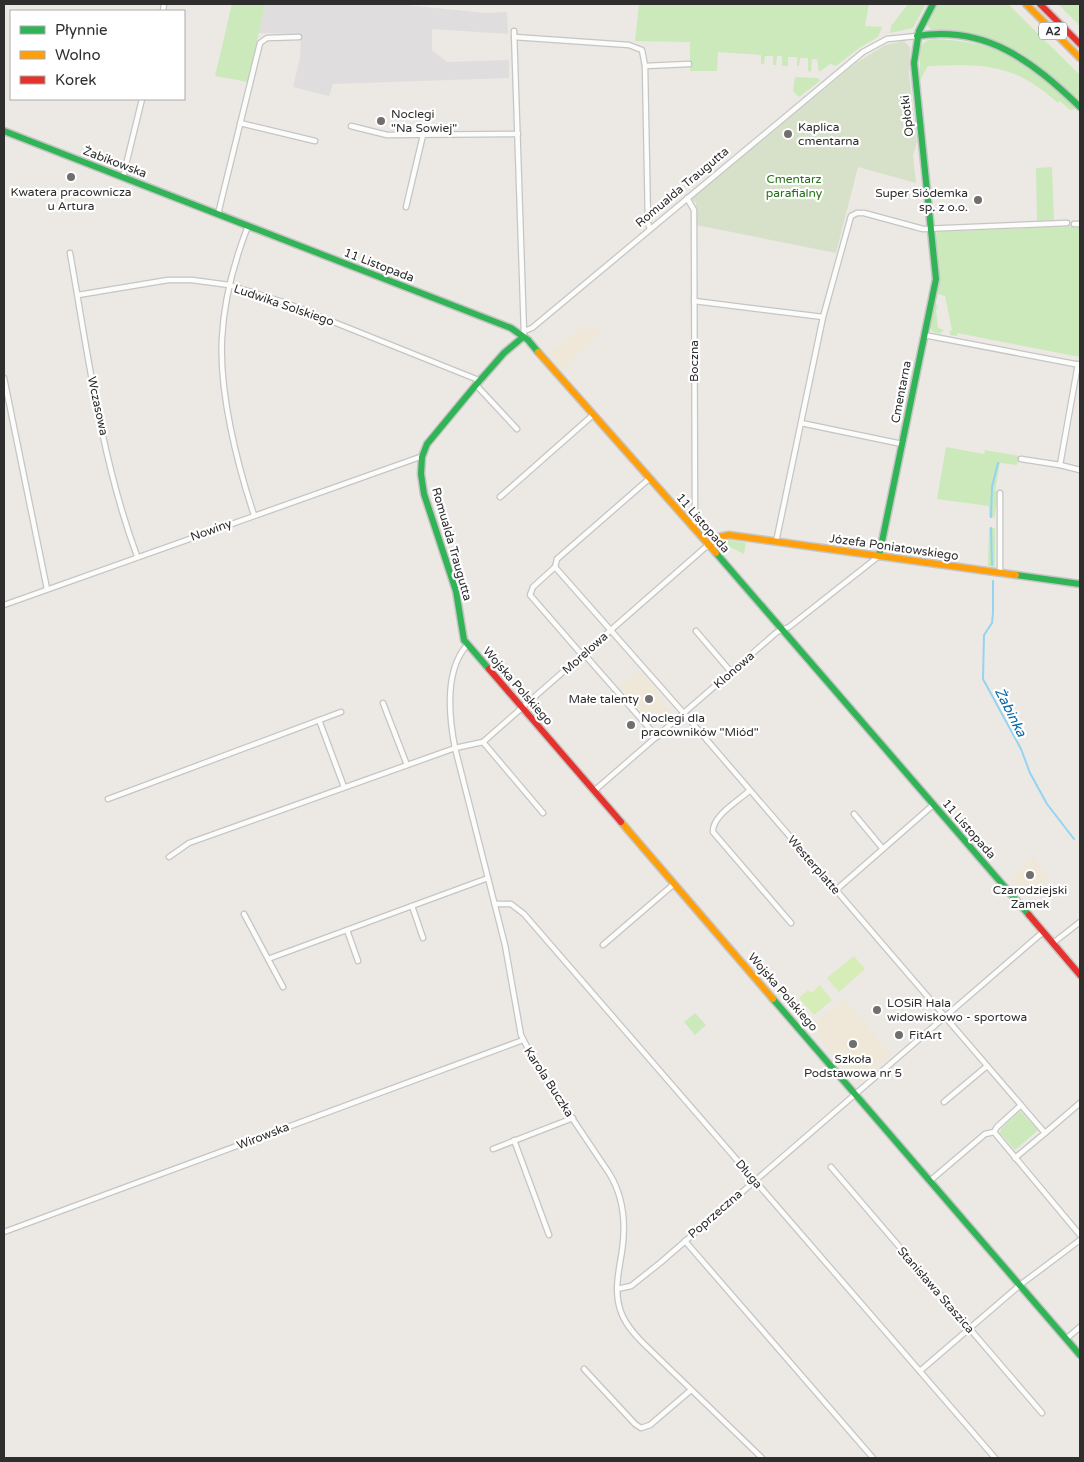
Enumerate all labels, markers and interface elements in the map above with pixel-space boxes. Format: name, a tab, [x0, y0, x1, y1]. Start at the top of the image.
legend	[10, 10, 185, 100]
text: Płynnie	[55, 21, 108, 39]
road number: A2	[1039, 22, 1067, 40]
text: Wolno	[55, 46, 101, 64]
text: Korek	[55, 71, 96, 89]
street label: Opłotki	[898, 95, 916, 137]
place label: Noclegi "Na Sowiej"	[391, 107, 457, 135]
marker: Noclegi "Na Sowiej"	[375, 115, 387, 127]
place label: Kaplica cmentarna	[798, 120, 859, 148]
marker: Kaplica cmentarna	[782, 128, 794, 140]
street label: Żabikowska	[81, 143, 149, 181]
street label: Romualda Traugutta	[633, 144, 731, 230]
marker: Kwatera pracownicza u Artura	[65, 171, 77, 183]
park label: Cmentarz parafialny	[766, 172, 823, 200]
place label: Kwatera pracownicza u Artura	[10, 185, 132, 213]
place label: Super Siódemka sp. z o.o.	[875, 186, 968, 214]
marker: Super Siódemka sp. z o.o.	[972, 194, 984, 206]
street label: 11 Listopada	[342, 245, 416, 285]
street label: Ludwika Solskiego	[232, 281, 336, 329]
street label: Boczna	[687, 340, 701, 382]
street label: Cmentarna	[888, 360, 914, 424]
street label: Wczasowa	[85, 375, 111, 437]
street label: Romualda Traugutta	[429, 486, 475, 602]
street label: 11 Listopada	[673, 490, 733, 556]
street label: Nowiny	[188, 516, 234, 544]
street label: Józefa Poniatowskiego	[829, 531, 959, 563]
street label: Morelowa	[559, 629, 611, 677]
street label: Wojska Polskiego	[480, 644, 556, 728]
street label: Klonowa	[711, 649, 757, 691]
water label: Żabinka	[991, 685, 1031, 741]
place label: Małe talenty	[568, 692, 640, 706]
marker: Małe talenty	[643, 693, 655, 705]
place label: Noclegi dla pracowników "Miód"	[641, 711, 759, 739]
marker: Noclegi dla pracowników "Miód"	[625, 719, 637, 731]
street label: 11 Listopada	[939, 796, 999, 862]
street label: Westerplatte	[785, 833, 843, 897]
marker: Czarodziejski Zamek	[1024, 869, 1036, 881]
place label: Czarodziejski Zamek	[993, 883, 1067, 911]
street label: Wojska Polskiego	[745, 950, 821, 1034]
place label: LOSiR Hala widowiskowo - sportowa	[887, 996, 1027, 1024]
marker: LOSiR Hala widowiskowo - sportowa	[871, 1004, 883, 1016]
place label: FitArt	[909, 1028, 942, 1042]
marker: FitArt	[893, 1029, 905, 1041]
marker: Szkoła Podstawowa nr 5	[847, 1038, 859, 1050]
street label: Karola Buczka	[521, 1044, 577, 1120]
place label: Szkoła Podstawowa nr 5	[804, 1052, 902, 1080]
street label: Wirowska	[235, 1120, 291, 1152]
street label: Długa	[733, 1157, 765, 1191]
street label: Poprzeczna	[685, 1187, 745, 1241]
street label: Stanisława Staszica	[895, 1244, 977, 1336]

